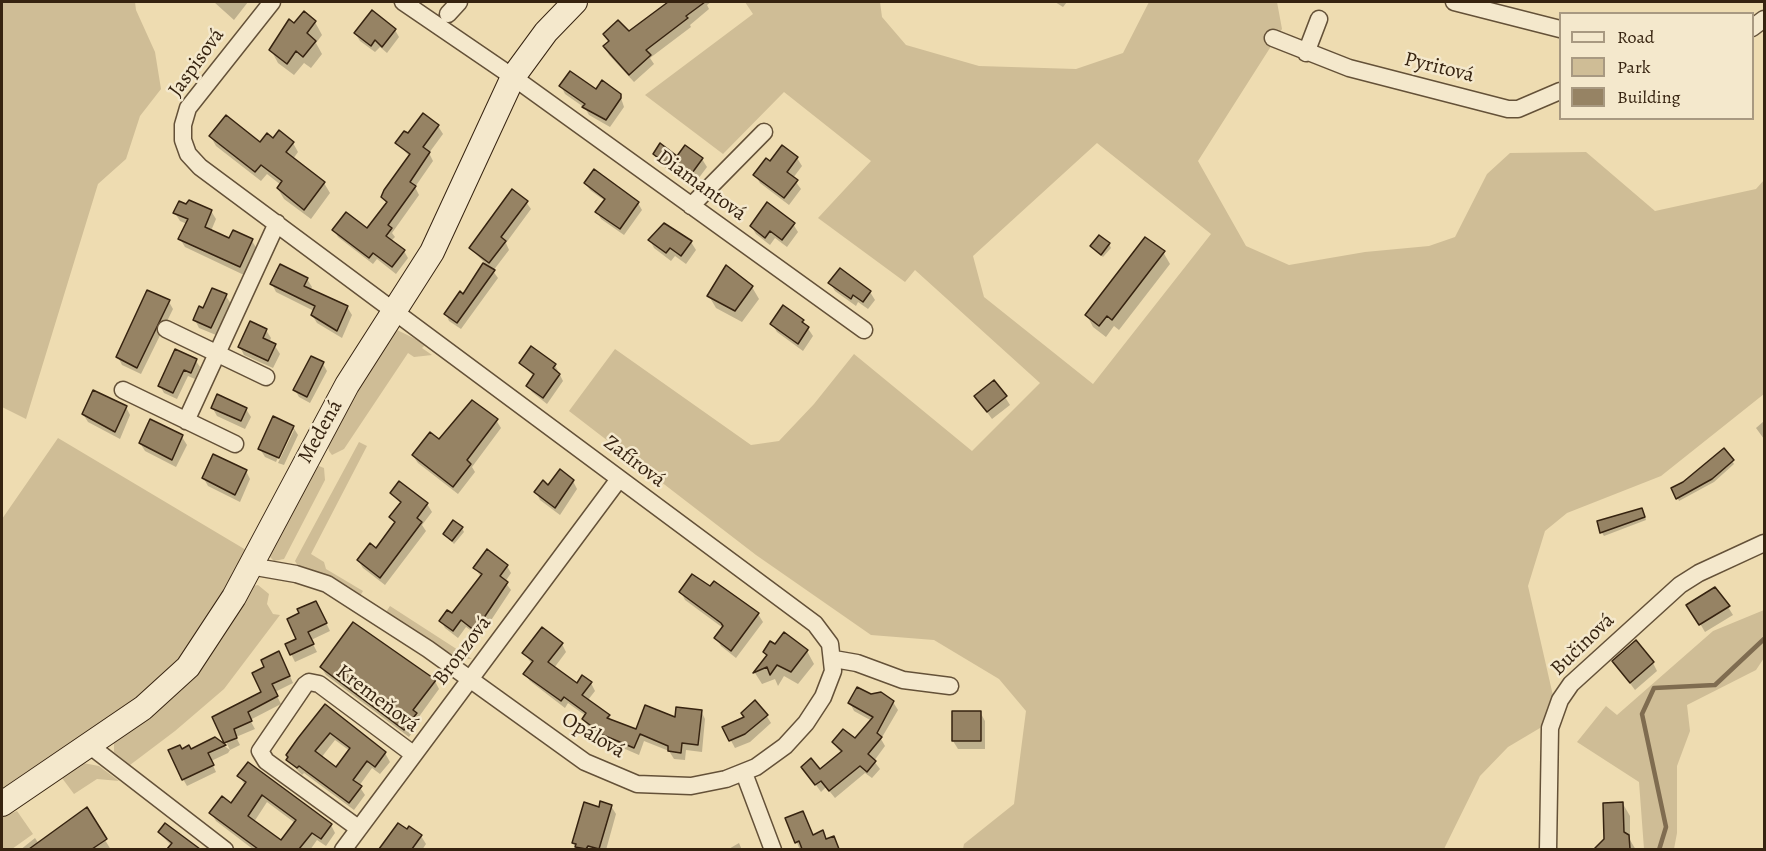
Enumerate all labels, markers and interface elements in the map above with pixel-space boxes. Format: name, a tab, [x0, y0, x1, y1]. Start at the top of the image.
legend	[1559, 12, 1754, 120]
street label: Jaspisová	[164, 24, 230, 102]
text: Road	[1617, 25, 1654, 49]
street label: Pyritová	[1402, 47, 1476, 89]
text: Park	[1617, 55, 1651, 79]
text: Building	[1617, 85, 1681, 109]
street label: Diamantová	[651, 145, 751, 227]
street label: Medená	[293, 396, 349, 468]
street label: Zafírová	[598, 430, 670, 494]
street label: Bučinová	[1546, 608, 1620, 682]
street label: Bronzová	[429, 611, 497, 691]
street label: Kremeňová	[330, 659, 424, 739]
street label: Opálová	[557, 707, 629, 765]

